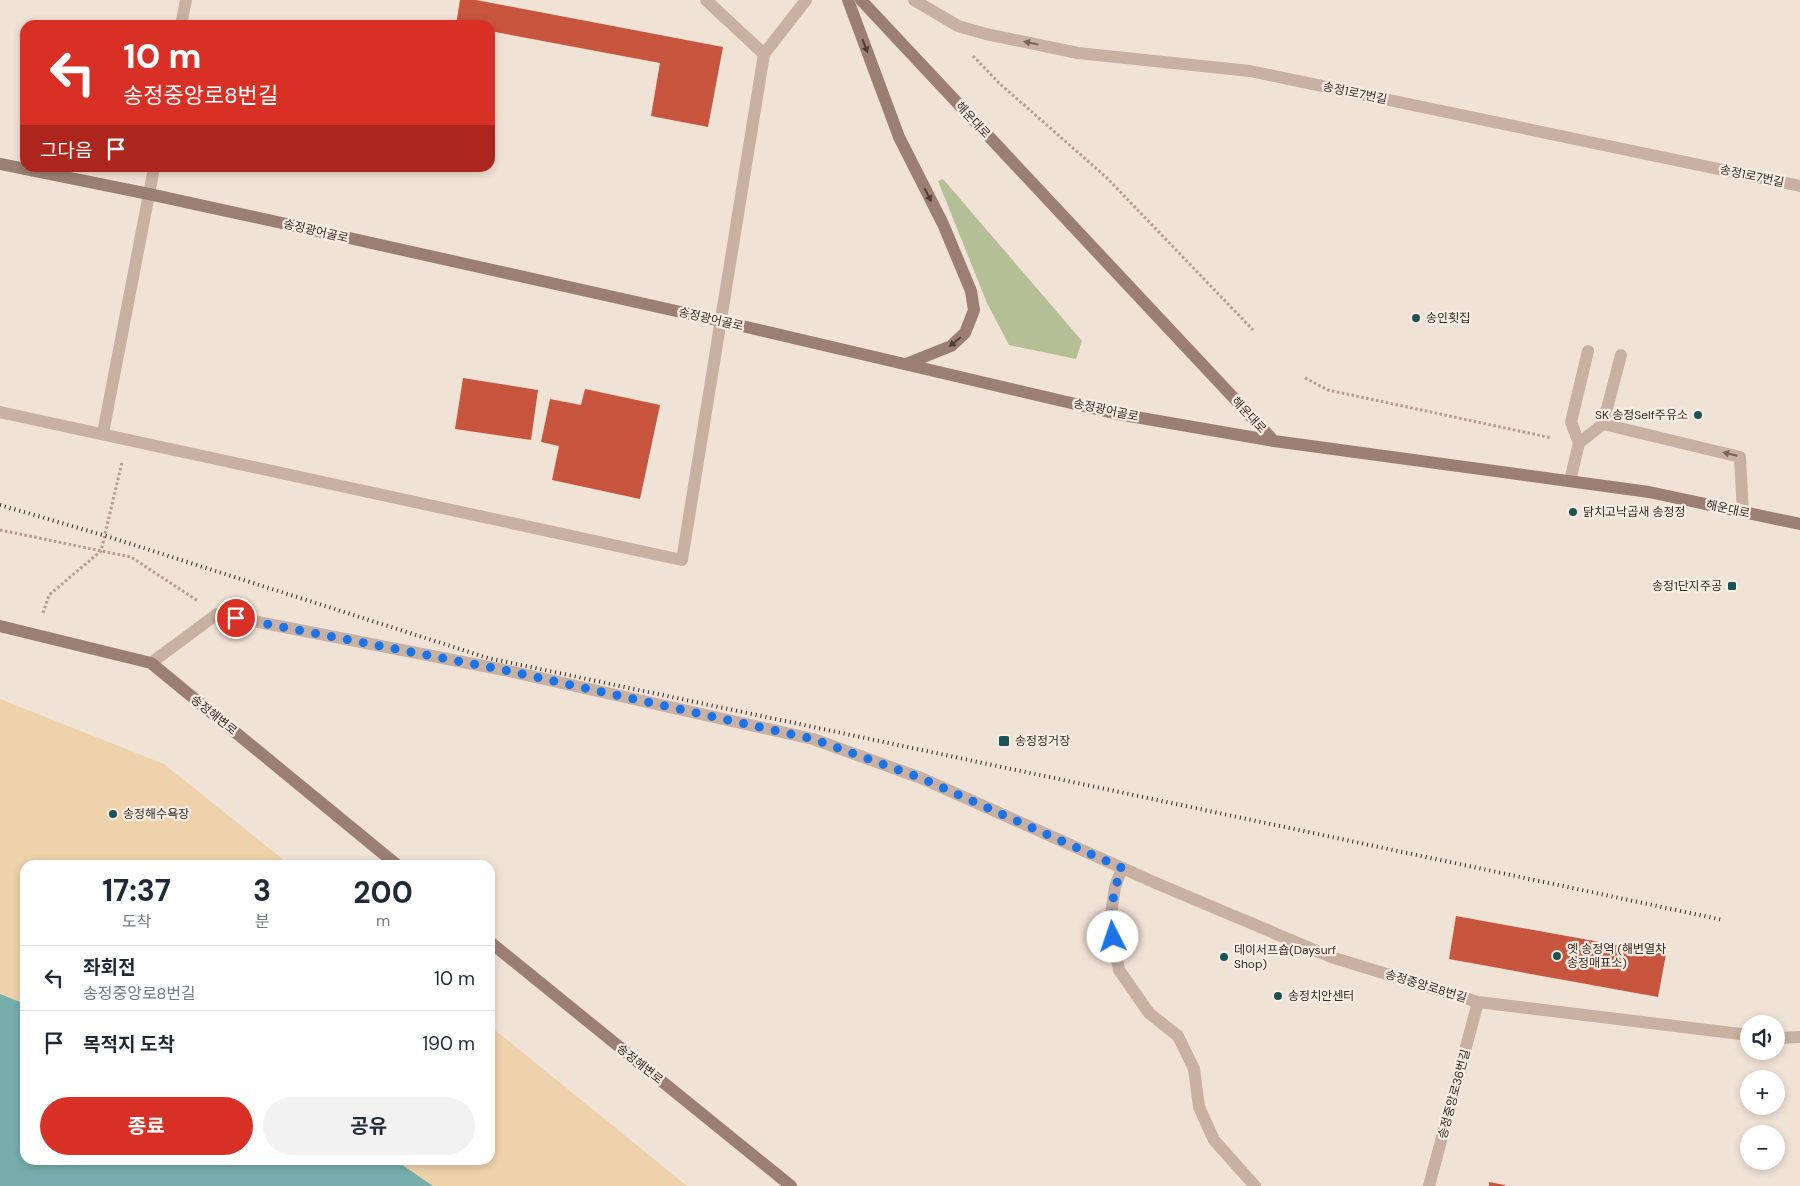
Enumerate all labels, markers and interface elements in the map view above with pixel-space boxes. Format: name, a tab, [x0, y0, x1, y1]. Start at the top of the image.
text: 10 m	[123, 33, 202, 79]
one-way arrow	[862, 38, 869, 53]
one-way arrow	[1023, 39, 1038, 47]
icon: left	[40, 40, 105, 105]
street label: 송정1로7번길	[1321, 78, 1389, 108]
text: 송정중앙로8번길	[123, 81, 278, 110]
street label: 해운대로	[952, 98, 994, 142]
icon: arrive	[102, 135, 130, 163]
text: 그다음	[40, 138, 92, 163]
street label: 송정1로7번길	[1718, 161, 1786, 191]
one-way arrow	[924, 188, 932, 202]
street label: 송정광어골로	[282, 216, 350, 246]
street label: 송정광어골로	[677, 304, 745, 334]
place label: 송인횟집	[1426, 310, 1470, 326]
marker: 송인횟집	[1410, 312, 1422, 324]
one-way arrow	[948, 336, 961, 347]
street label: 해운대로	[1228, 393, 1270, 437]
street label: 송정광어골로	[1072, 395, 1140, 425]
place label: SK 송정Self주유소	[1595, 407, 1688, 423]
marker: SK 송정Self주유소	[1692, 409, 1704, 421]
one-way arrow	[1722, 450, 1737, 458]
street label: 해운대로	[1705, 497, 1751, 521]
place label: 닭치고낙곱새 송정정	[1583, 504, 1686, 520]
marker: 닭치고낙곱새 송정정	[1567, 506, 1579, 518]
place label: 송정1단지주공	[1652, 578, 1722, 594]
marker: 송정1단지주공	[1726, 580, 1738, 592]
pin	[215, 597, 257, 639]
icon: arrive	[222, 604, 250, 632]
street label: 송정해변로	[188, 691, 240, 739]
place label: 송정정거장	[1015, 733, 1070, 749]
marker: 송정정거장	[997, 734, 1011, 748]
place label: 송정해수욕장	[123, 806, 189, 822]
marker: 송정해수욕장	[107, 808, 119, 820]
text: 17:37	[102, 871, 171, 910]
text: 3	[253, 871, 271, 910]
text: 200	[353, 873, 413, 912]
text: m	[376, 910, 390, 931]
position arrow	[1086, 910, 1138, 962]
text: 도착	[122, 911, 151, 932]
text: 분	[255, 911, 269, 932]
place label: 옛 송정역 (해변열차 송정매표소)	[1567, 941, 1666, 971]
place label: 데이서프숍(Daysurf Shop)	[1234, 942, 1336, 972]
marker: 옛 송정역 (해변열차 송정매표소)	[1551, 950, 1563, 962]
marker: 데이서프숍(Daysurf Shop)	[1218, 951, 1230, 963]
text: 좌회전	[83, 955, 135, 980]
icon: left	[40, 964, 68, 992]
text: 10 m	[434, 966, 475, 991]
street label: 송정중앙로8번길	[1383, 966, 1469, 1006]
text: 송정중앙로8번길	[83, 983, 196, 1004]
place label: 송정치안센터	[1288, 988, 1354, 1004]
marker: 송정치안센터	[1272, 990, 1284, 1002]
map controls	[1740, 1015, 1785, 1170]
button: sound	[1740, 1015, 1785, 1060]
icon: arrive	[40, 1029, 68, 1057]
text: 190 m	[422, 1031, 475, 1056]
text: 목적지 도착	[83, 1032, 175, 1057]
street label: 송정해변로	[614, 1040, 666, 1088]
street label: 송정중앙로36번길	[1434, 1048, 1474, 1140]
button: +	[1740, 1070, 1785, 1115]
button: 종료	[40, 1097, 253, 1155]
button: 공유	[263, 1097, 475, 1155]
button: −	[1740, 1125, 1785, 1170]

